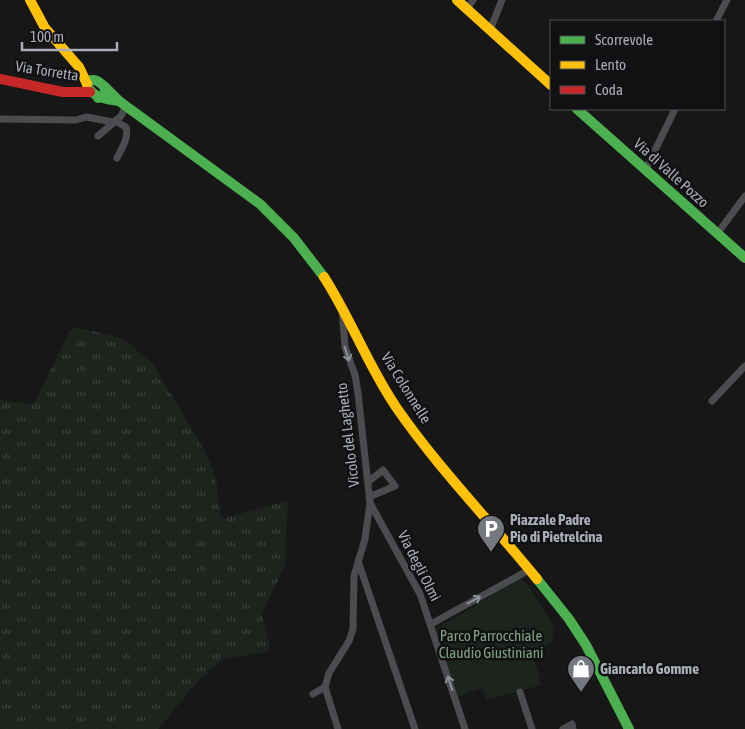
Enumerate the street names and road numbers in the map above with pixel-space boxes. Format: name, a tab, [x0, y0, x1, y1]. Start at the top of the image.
street label: Via Torretta	[14, 57, 80, 84]
street label: Via di Valle Pozzo	[630, 135, 712, 211]
street label: Via Colonnelle	[378, 349, 435, 427]
street label: Vicolo del Laghetto	[333, 382, 362, 488]
street label: Via degli Olmi	[394, 528, 444, 604]

